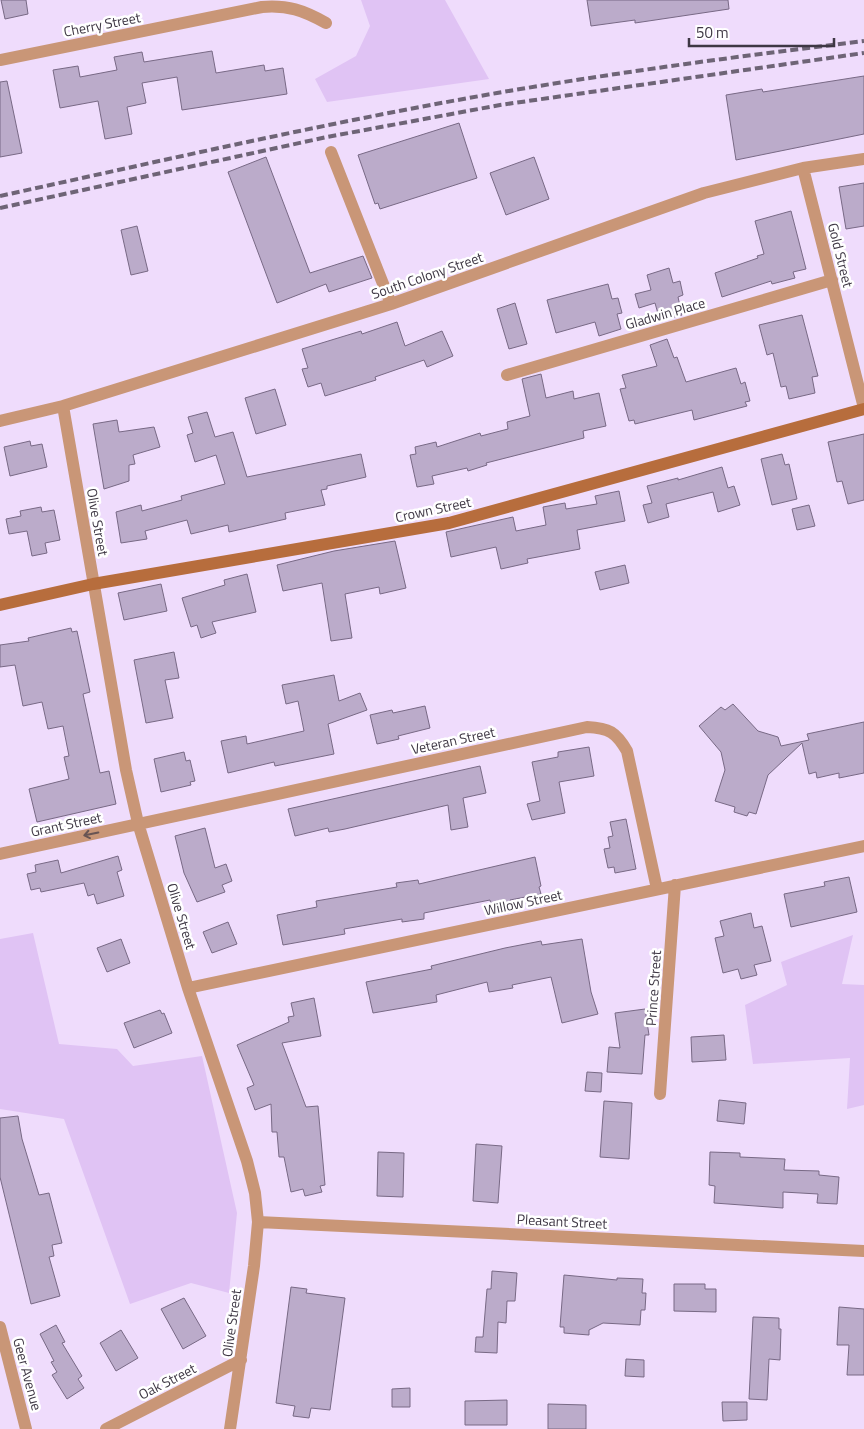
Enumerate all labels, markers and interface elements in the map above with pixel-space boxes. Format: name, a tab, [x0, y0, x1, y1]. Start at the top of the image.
street label: Cherry Street	[62, 6, 142, 42]
scale bar	[689, 15, 834, 47]
text: 50 m	[696, 21, 729, 44]
street label: Gold Street	[823, 221, 859, 290]
street label: South Colony Street	[368, 246, 486, 304]
street label: Gladwin Place	[623, 292, 707, 334]
street label: Olive Street	[82, 487, 114, 558]
street label: Crown Street	[393, 491, 473, 527]
street label: Veteran Street	[409, 721, 497, 759]
street label: Grant Street	[29, 806, 104, 842]
one-way arrow	[83, 830, 99, 839]
street label: Olive Street	[162, 880, 202, 952]
street label: Willow Street	[482, 883, 564, 920]
street label: Prince Street	[640, 949, 666, 1027]
street label: Pleasant Street	[516, 1208, 608, 1234]
street label: Olive Street	[216, 1288, 246, 1358]
street label: Geer Avenue	[8, 1335, 48, 1413]
street label: Oak Street	[135, 1358, 200, 1404]

